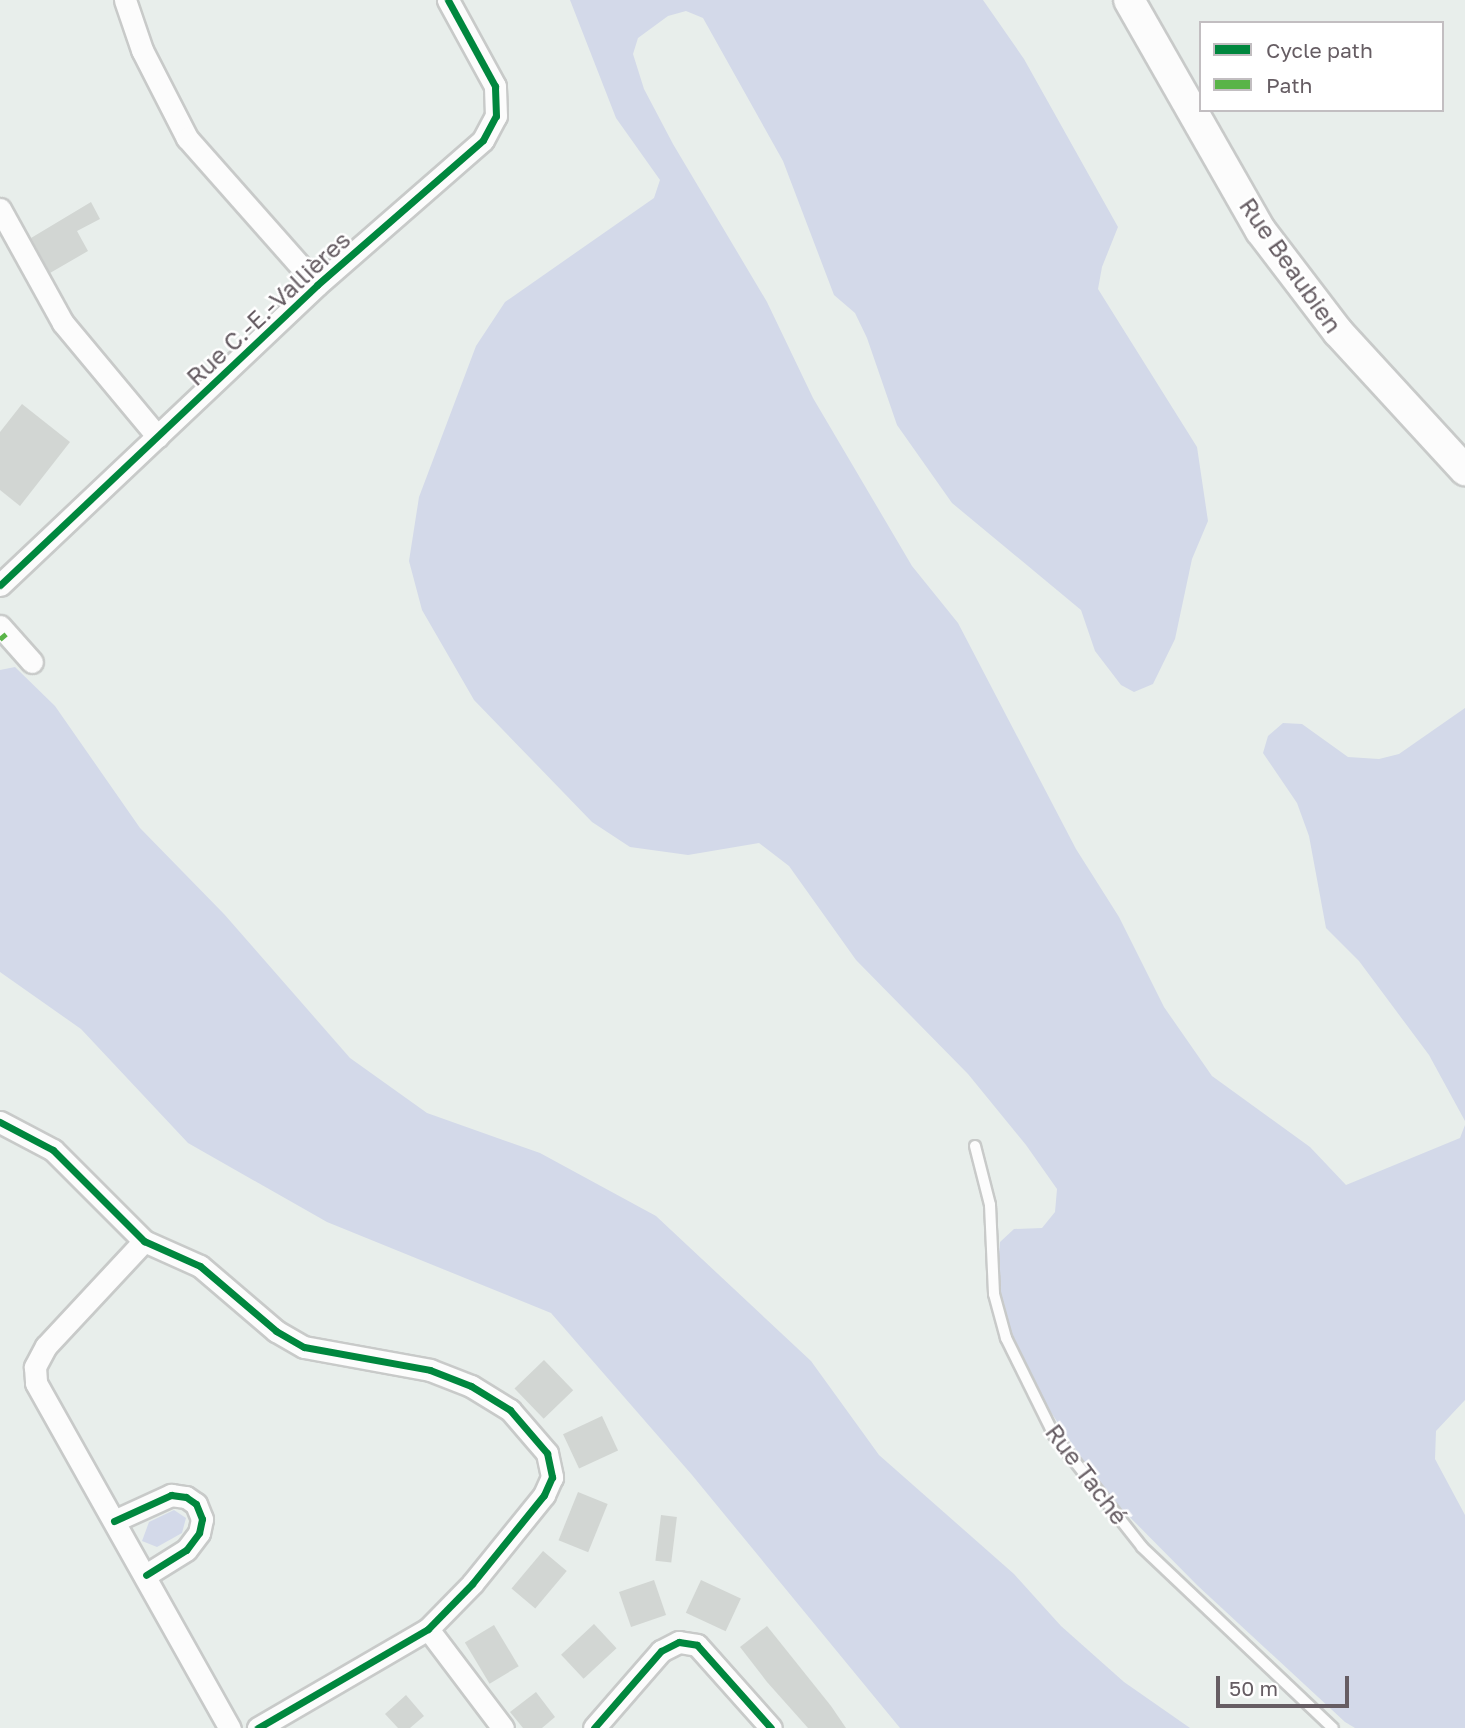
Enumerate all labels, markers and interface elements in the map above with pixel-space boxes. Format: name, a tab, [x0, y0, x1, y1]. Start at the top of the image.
legend	[1199, 21, 1444, 112]
text: Cycle path	[1266, 37, 1373, 63]
text: Path	[1266, 72, 1313, 98]
street label: Rue Beaubien	[1234, 192, 1348, 338]
street label: Rue C.-E.-Vallières	[180, 225, 356, 391]
street label: Rue Taché	[1040, 1418, 1134, 1530]
scale bar	[1220, 1662, 1353, 1706]
text: 50 m	[1229, 1675, 1278, 1701]

